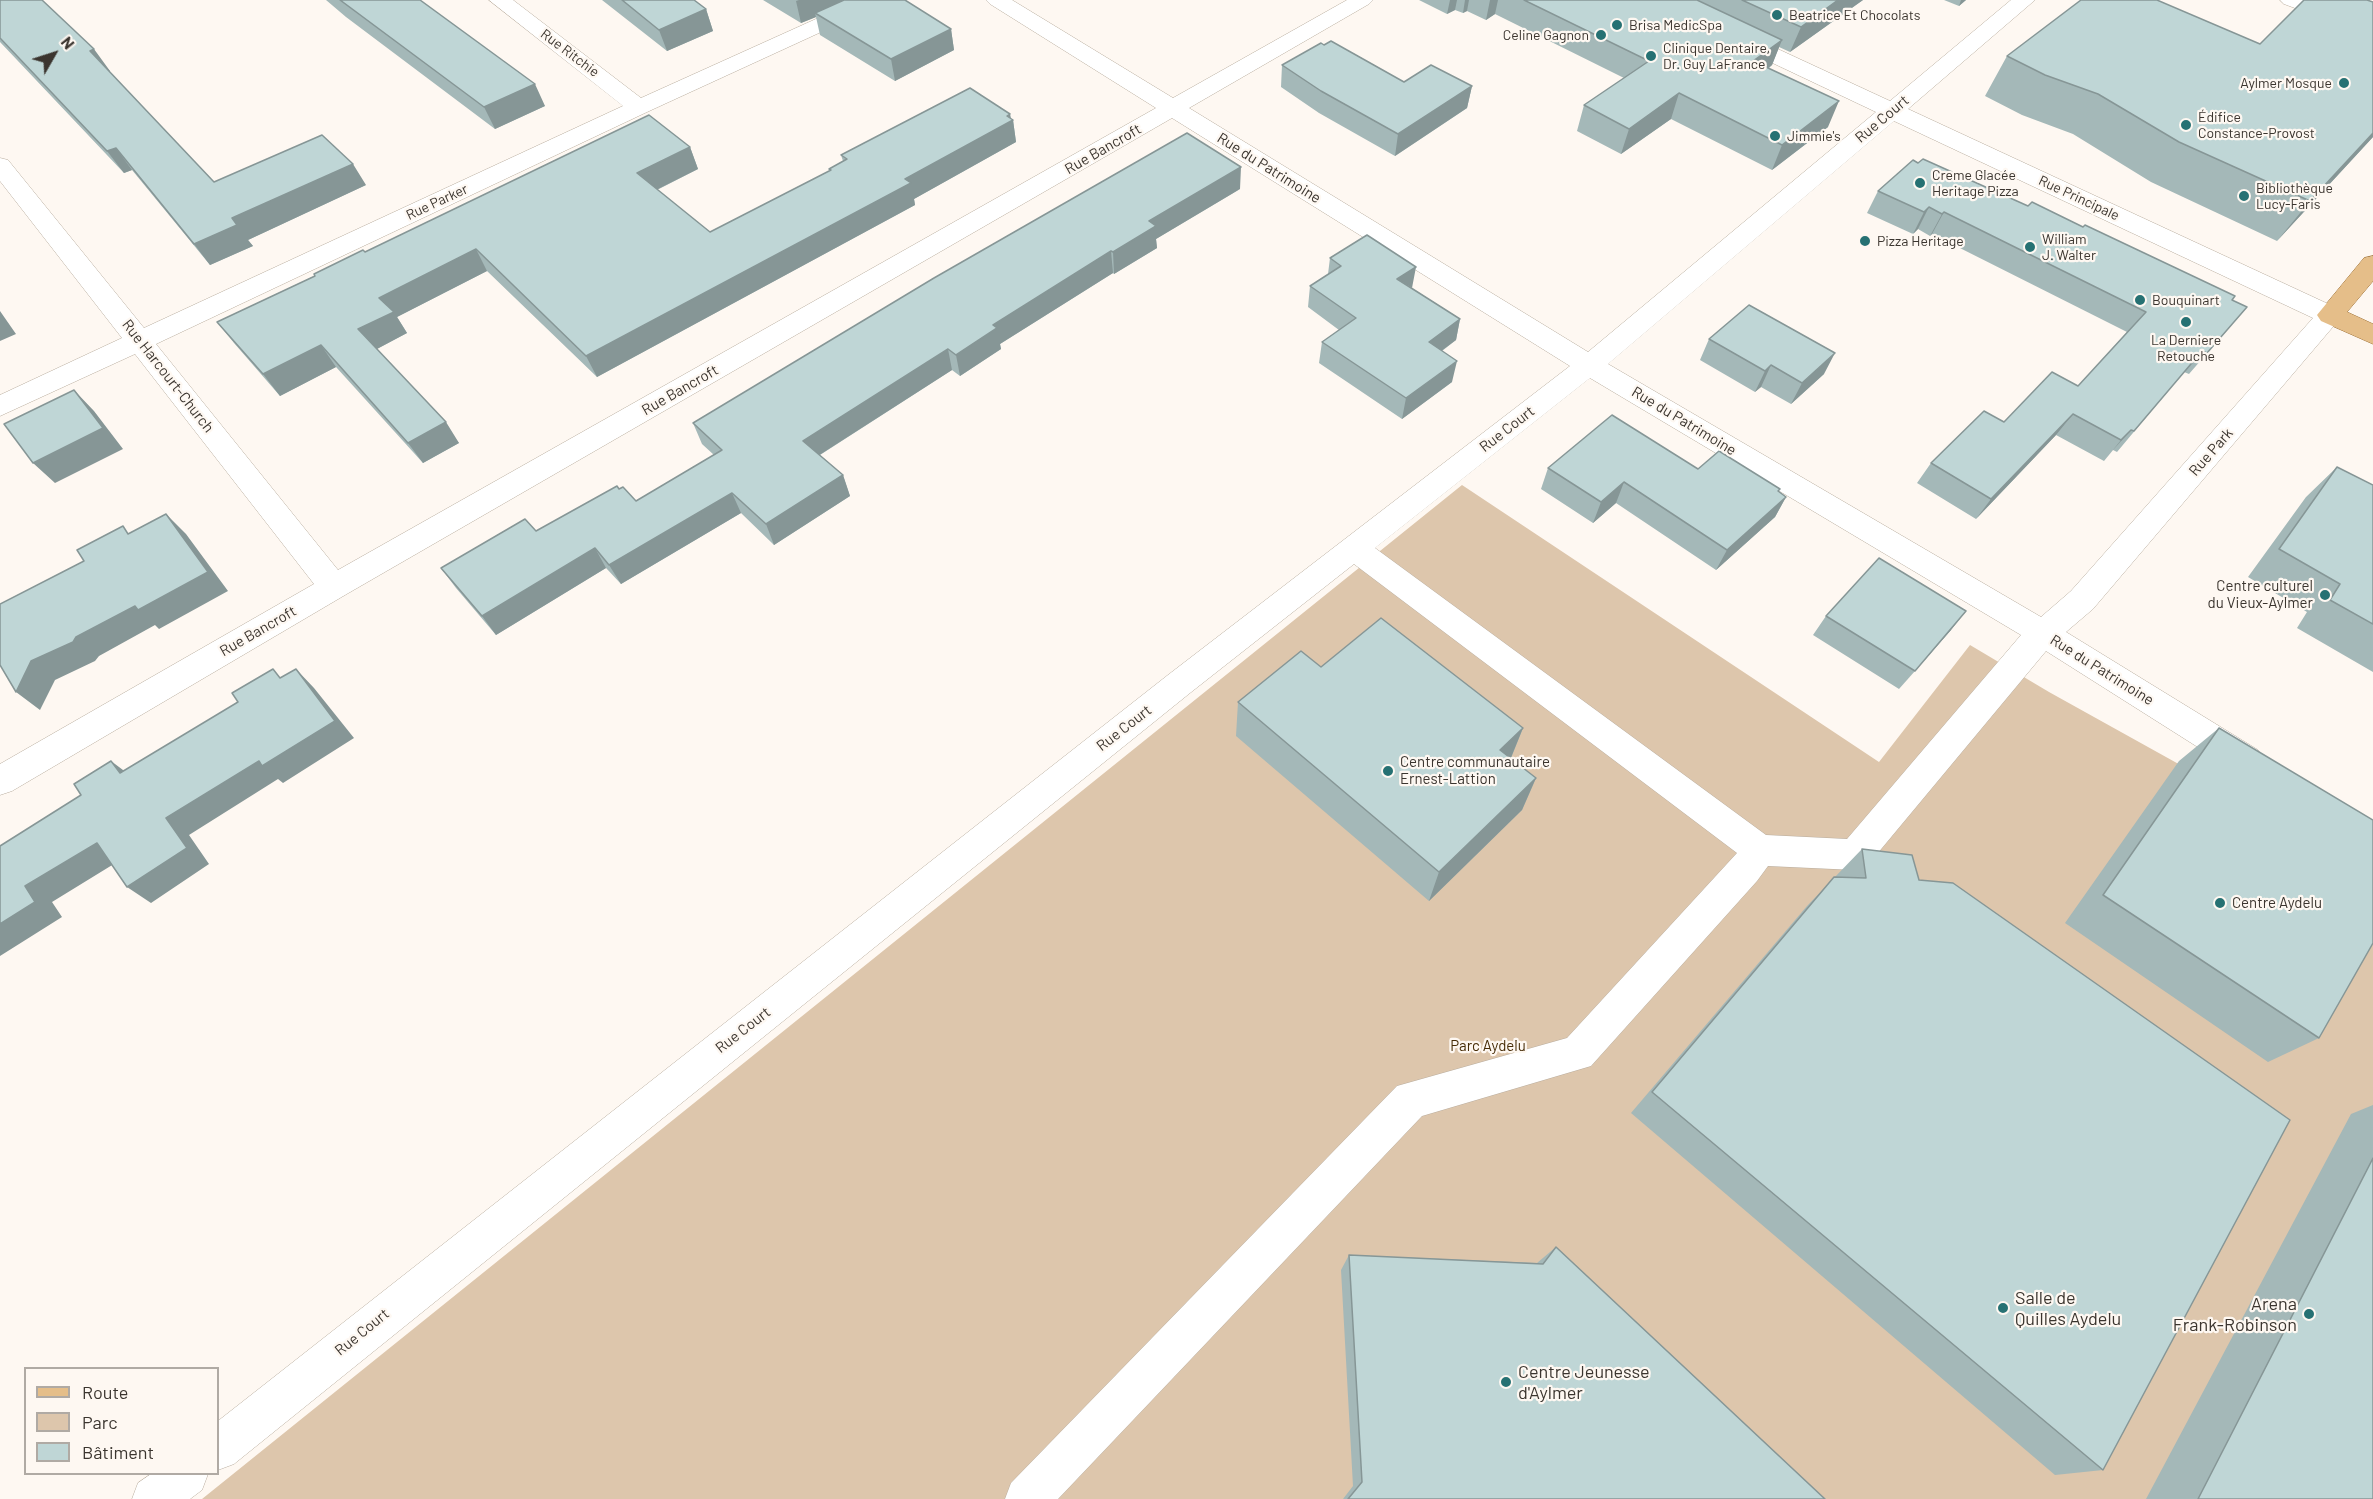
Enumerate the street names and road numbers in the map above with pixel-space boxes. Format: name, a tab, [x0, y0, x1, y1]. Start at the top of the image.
street label: Rue Ritchie	[537, 25, 603, 81]
street label: Rue Court	[1851, 91, 1913, 147]
street label: Rue Bancroft	[1062, 120, 1144, 178]
street label: Rue du Patrimoine	[1214, 129, 1324, 207]
street label: Rue Principale	[2036, 172, 2122, 224]
street label: Rue Parker	[403, 180, 471, 224]
street label: Rue Harcourt-Church	[118, 316, 218, 436]
street label: Rue Bancroft	[639, 361, 721, 419]
street label: Rue du Patrimoine	[1628, 383, 1740, 459]
street label: Rue Court	[1476, 402, 1538, 456]
street label: Rue Park	[2185, 424, 2237, 480]
street label: Rue Bancroft	[217, 602, 299, 660]
street label: Rue du Patrimoine	[2047, 631, 2157, 709]
street label: Rue Court	[1093, 701, 1155, 755]
street label: Rue Court	[712, 1003, 774, 1057]
street label: Rue Court	[331, 1305, 393, 1359]

